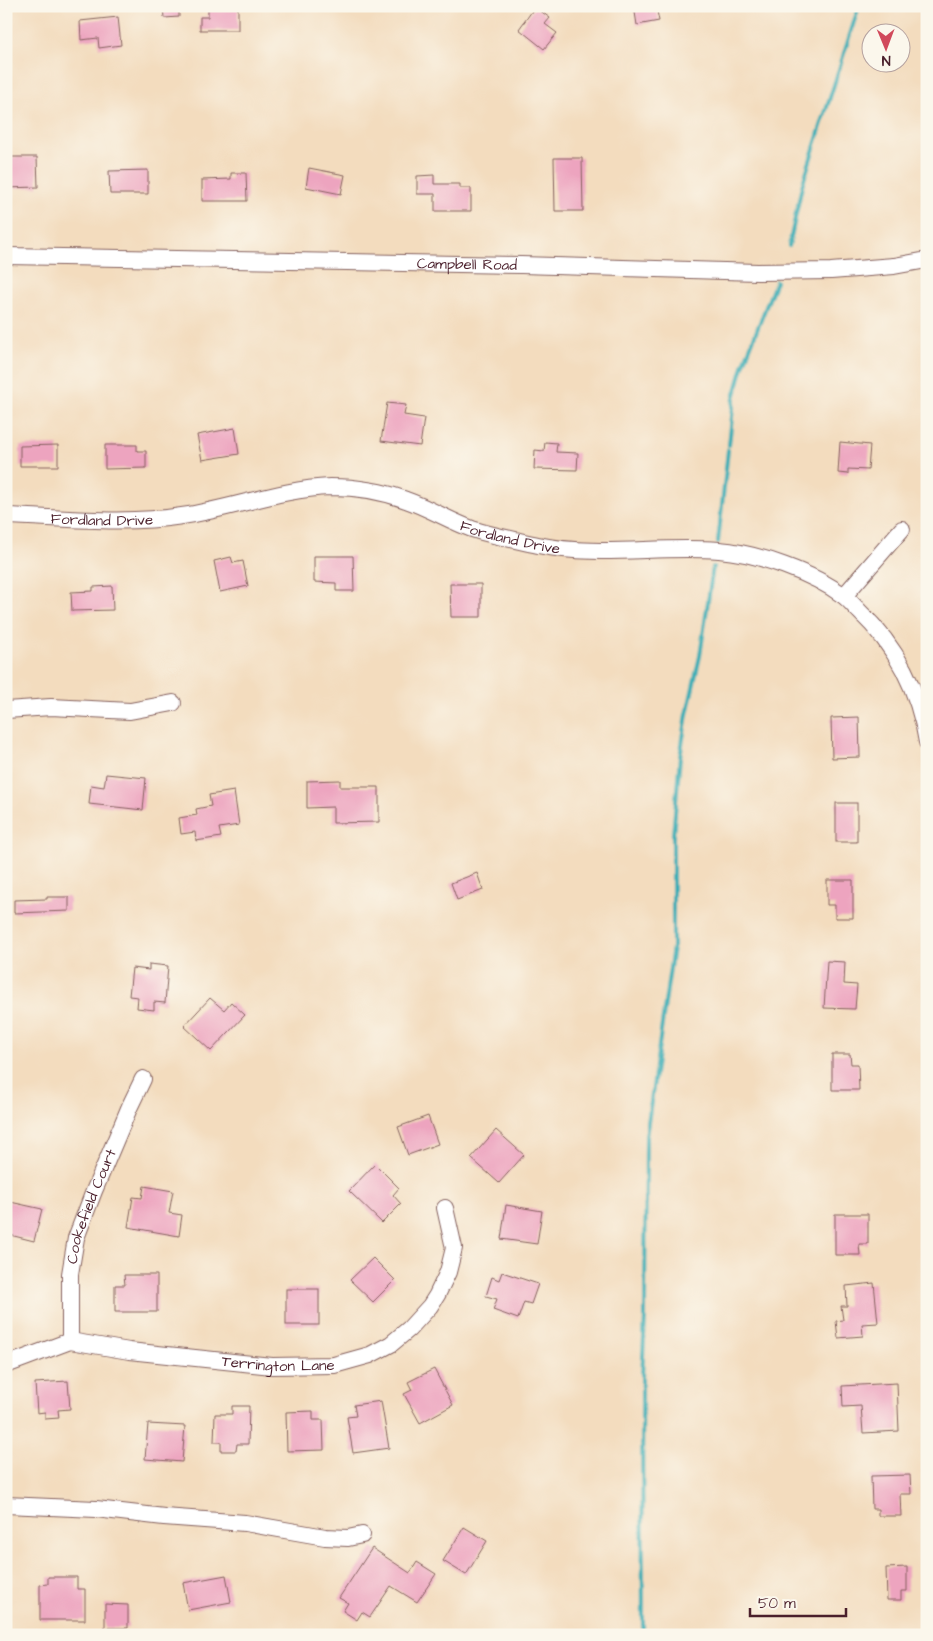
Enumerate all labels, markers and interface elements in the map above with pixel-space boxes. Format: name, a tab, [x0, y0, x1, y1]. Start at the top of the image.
north arrow	[860, 22, 910, 72]
text: N	[881, 50, 891, 70]
street label: Campbell Road	[417, 253, 517, 276]
street label: Fordland Drive	[50, 508, 154, 532]
street label: Fordland Drive	[457, 515, 561, 560]
street label: Cookefield Court	[62, 1146, 122, 1266]
street label: Terrington Lane	[221, 1351, 335, 1378]
scale bar	[750, 1586, 847, 1618]
text: 50 m	[758, 1593, 796, 1614]

